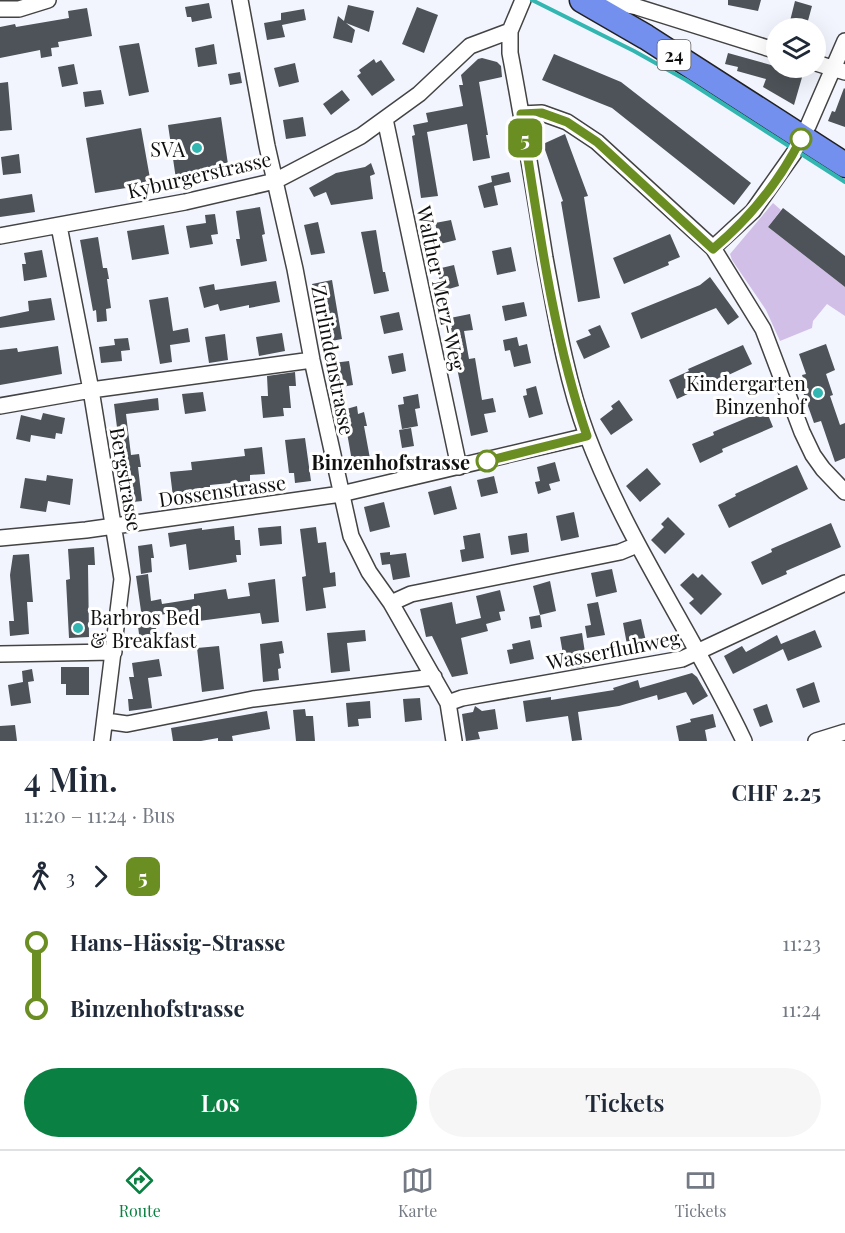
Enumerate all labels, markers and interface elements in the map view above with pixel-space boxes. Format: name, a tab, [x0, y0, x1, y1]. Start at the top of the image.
map controls	[766, 18, 826, 78]
button: layers	[766, 18, 826, 78]
road number: 24	[658, 40, 690, 70]
line badge: 5	[506, 118, 544, 158]
text: 5	[520, 124, 530, 152]
unlabelled marker	[790, 128, 812, 150]
place label: SVA	[150, 135, 185, 162]
marker: SVA	[190, 141, 204, 155]
street label: Kyburgerstrasse	[124, 144, 274, 204]
street label: Walther Merz-Weg	[411, 202, 473, 373]
street label: Zurlindenstrasse	[306, 283, 362, 437]
place label: Kindergarten Binzenhof	[686, 369, 807, 419]
marker: Kindergarten Binzenhof	[811, 386, 825, 400]
street label: Bergstrasse	[105, 425, 149, 533]
place label: Binzenhofstrasse	[311, 448, 470, 475]
marker: Binzenhofstrasse	[476, 450, 498, 472]
street label: Dossenstrasse	[157, 468, 287, 512]
place label: Barbros Bed & Breakfast	[90, 603, 200, 653]
marker: Barbros Bed & Breakfast	[71, 621, 85, 635]
street label: Wasserfluhweg	[543, 623, 682, 675]
text: 4 Min.	[24, 756, 118, 800]
text: CHF 2.25	[731, 777, 821, 807]
text: 11:20 – 11:24 · Bus	[24, 801, 175, 828]
icon: walk	[24, 860, 57, 893]
icon: forward	[84, 860, 117, 893]
text: 5	[138, 862, 148, 890]
text: 3	[66, 863, 75, 890]
text: Hans-Hässig-Strasse	[70, 927, 285, 957]
text: 11:23	[782, 929, 821, 956]
text: Binzenhofstrasse	[70, 993, 245, 1023]
text: 11:24	[781, 995, 821, 1022]
button: Los	[24, 1068, 417, 1137]
button: Tickets	[429, 1068, 821, 1137]
tab: Route	[119, 1164, 161, 1221]
tab: Karte	[398, 1164, 437, 1221]
tab: Tickets	[675, 1164, 726, 1221]

